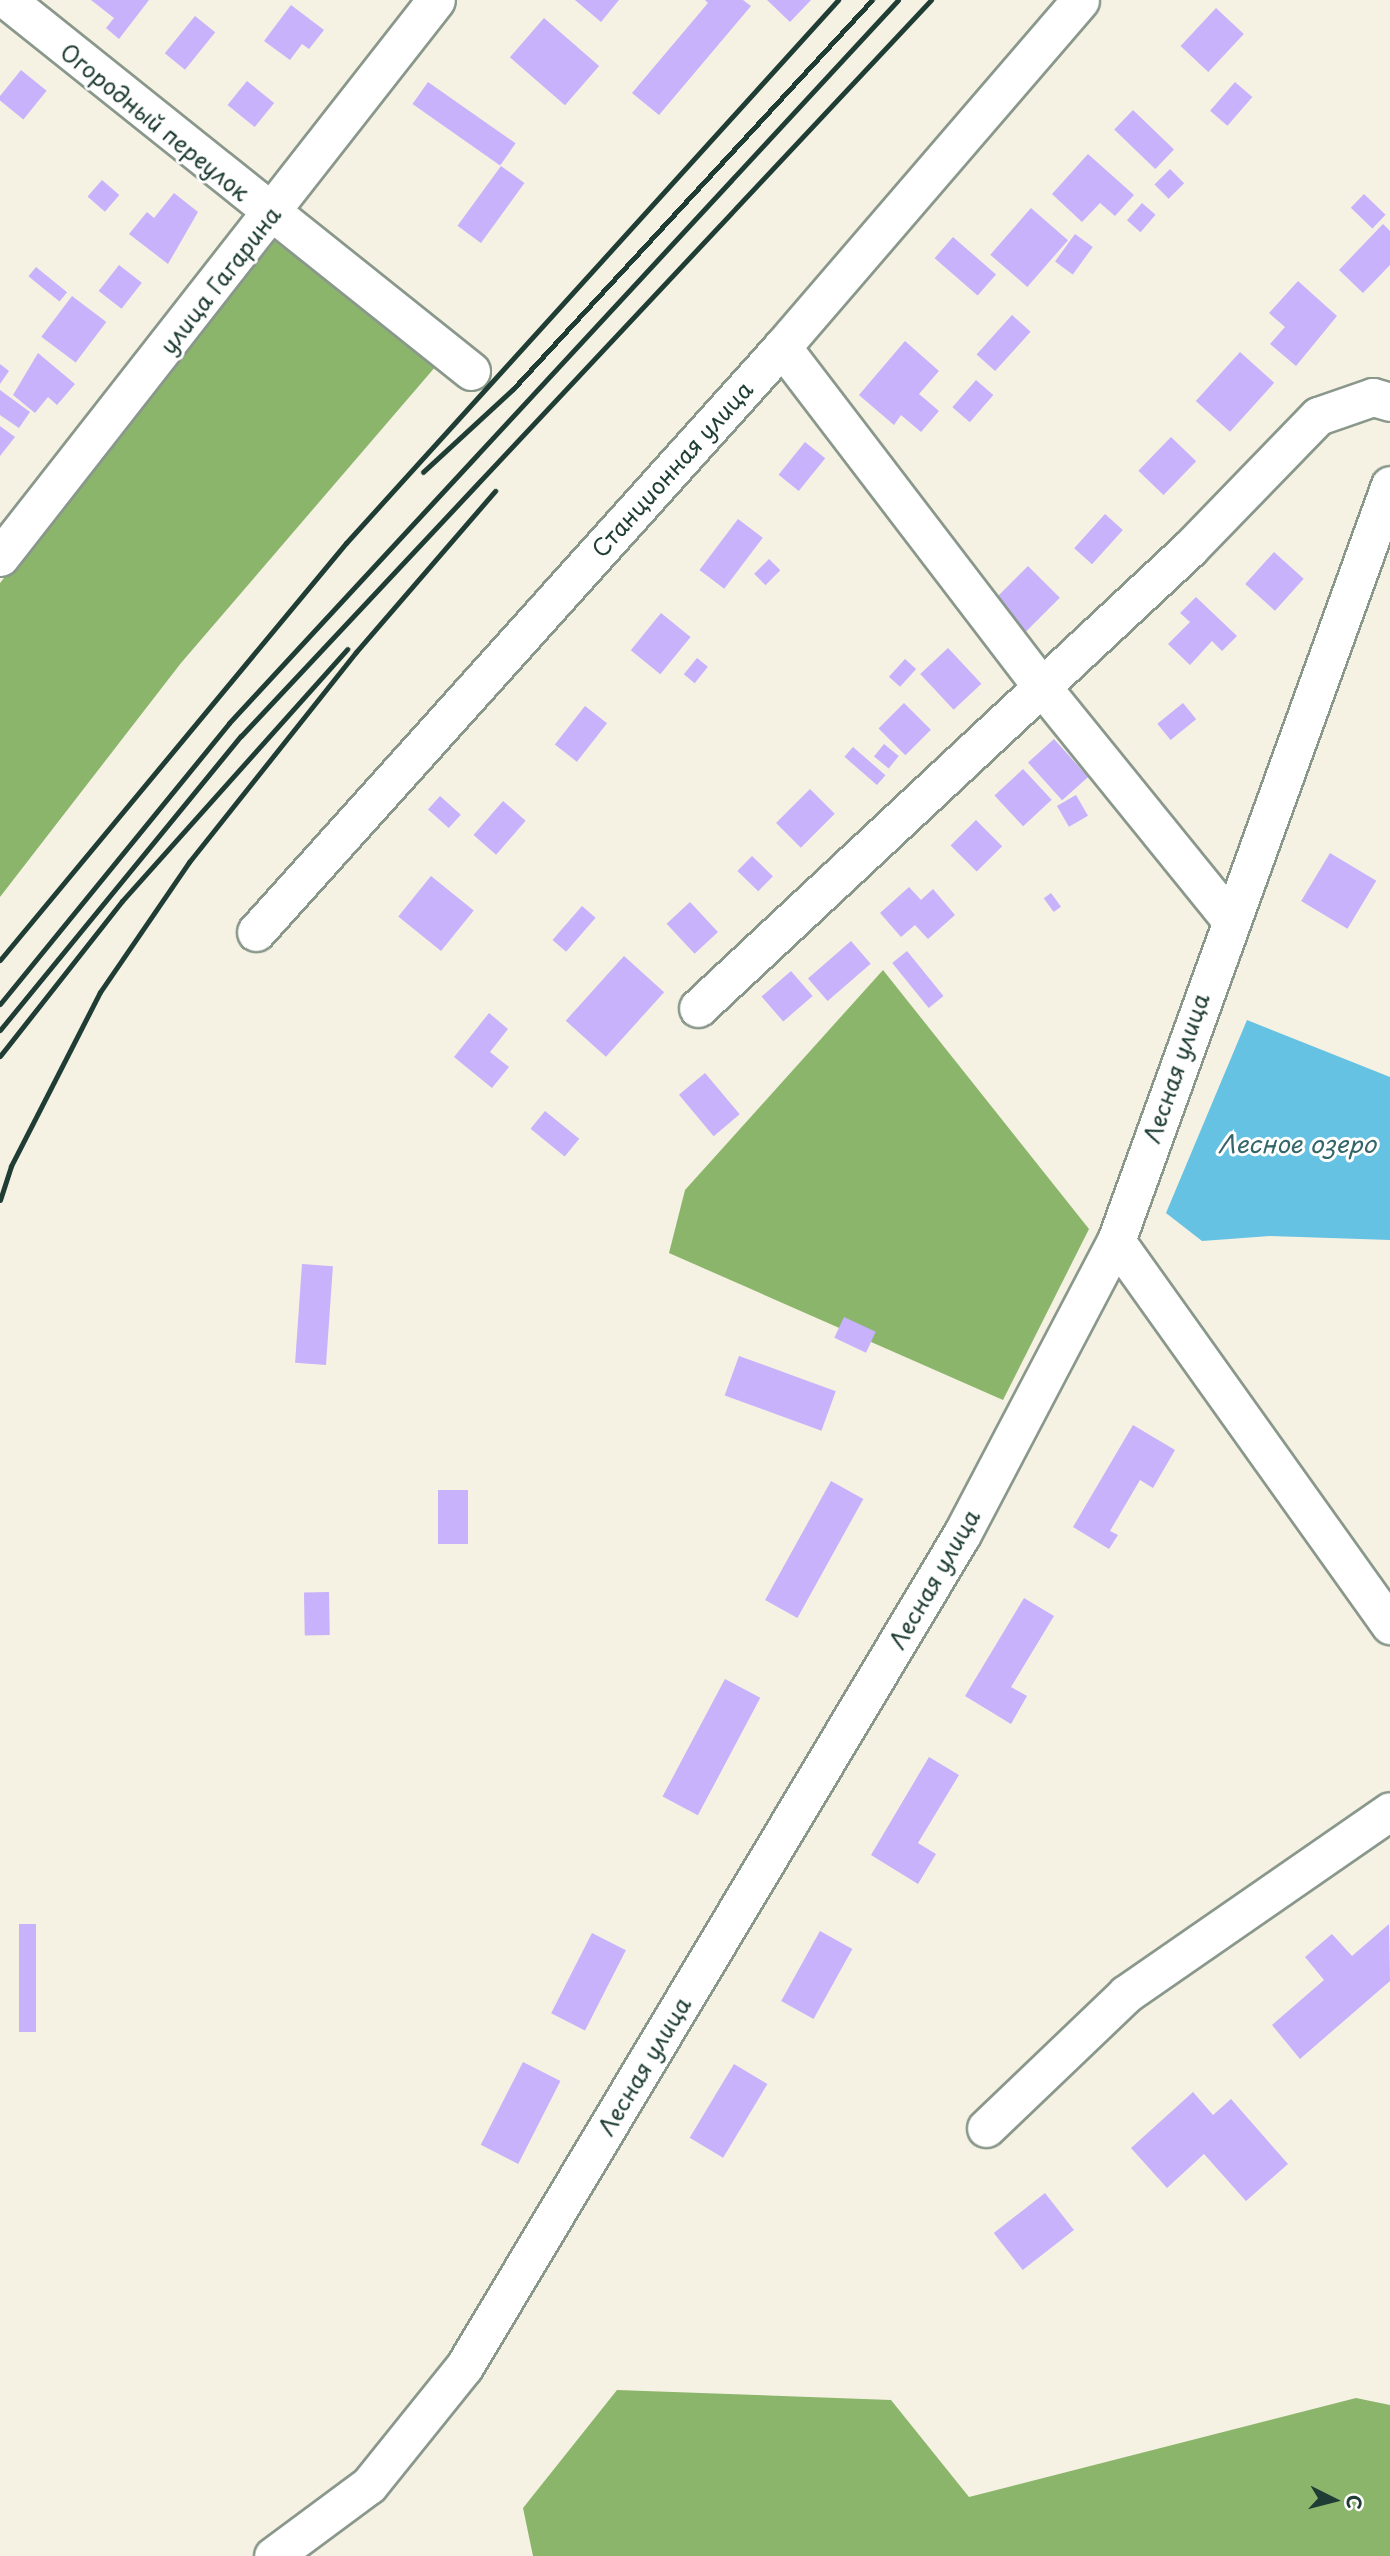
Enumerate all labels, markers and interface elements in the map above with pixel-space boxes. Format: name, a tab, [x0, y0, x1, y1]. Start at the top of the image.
street label: Огородный переулок	[55, 37, 255, 207]
street label: улица Гагарина	[154, 201, 286, 359]
street label: Станционная улица	[585, 375, 759, 563]
street label: Лесная улица	[1137, 989, 1215, 1147]
water label: Лесное озеро	[1218, 1130, 1376, 1158]
street label: Лесная улица	[883, 1504, 985, 1654]
street label: Лесная улица	[592, 1991, 696, 2141]
north arrow	[1299, 2465, 1369, 2535]
text: С	[1340, 2494, 1370, 2511]

